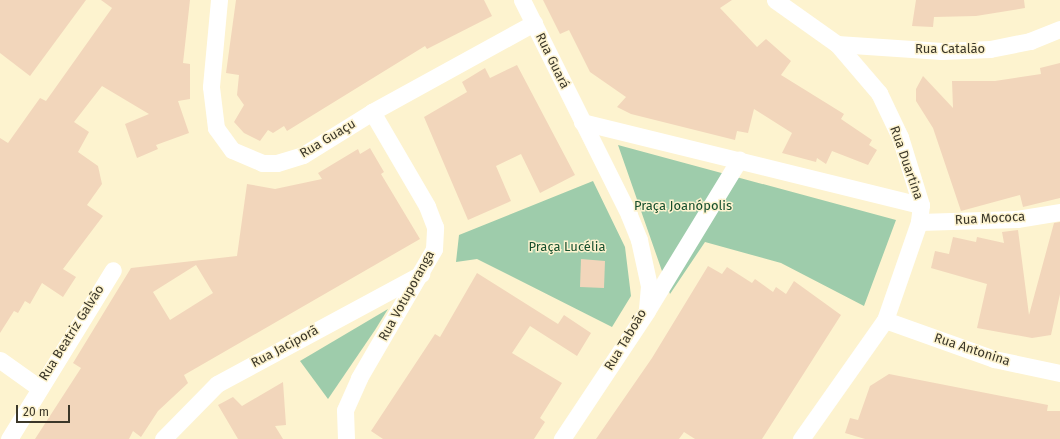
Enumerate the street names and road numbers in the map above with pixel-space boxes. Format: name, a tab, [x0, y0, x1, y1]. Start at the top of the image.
street label: Rua Guará	[532, 30, 572, 92]
street label: Rua Catalão	[915, 41, 985, 57]
street label: Rua Guaçu	[297, 116, 359, 162]
street label: Rua Duartina	[886, 124, 926, 202]
street label: Rua Mococa	[954, 209, 1026, 229]
street label: Rua Votuporanga	[376, 248, 438, 344]
street label: Rua Beatriz Galvão	[36, 282, 108, 384]
street label: Rua Taboão	[602, 306, 650, 374]
street label: Rua Jaciporã	[249, 323, 321, 371]
street label: Rua Antonina	[932, 330, 1012, 370]

